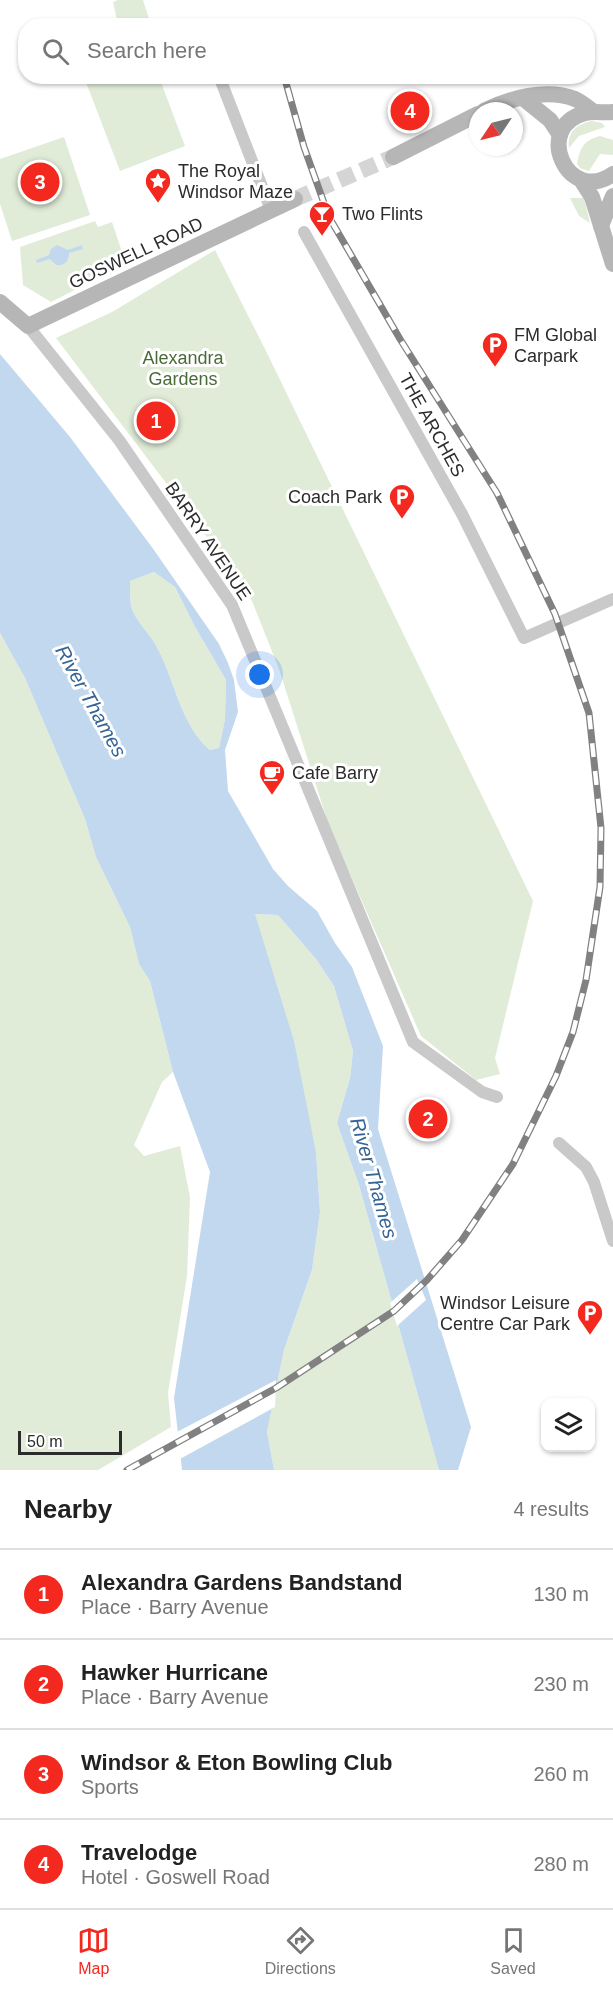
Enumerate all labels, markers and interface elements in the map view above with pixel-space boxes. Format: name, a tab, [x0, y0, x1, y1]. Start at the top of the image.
search box	[18, 18, 595, 84]
icon: search	[39, 35, 72, 68]
text: Search here	[87, 38, 207, 63]
pin: 4	[390, 88, 430, 134]
north arrow	[469, 102, 523, 156]
pin: 3	[20, 160, 60, 204]
place label: The Royal Windsor Maze	[178, 161, 293, 202]
place icon: The Royal Windsor Maze	[143, 166, 173, 204]
bar icon: Two Flints	[307, 199, 337, 237]
place label: Two Flints	[342, 204, 423, 224]
street label: GOSWELL ROAD	[66, 213, 206, 293]
place label: FM Global Carpark	[514, 325, 597, 366]
parking icon: FM Global Carpark	[480, 330, 510, 368]
park label: Alexandra Gardens	[142, 348, 225, 389]
street label: THE ARCHES	[395, 370, 469, 480]
pin: 1	[136, 398, 176, 444]
street label: BARRY AVENUE	[161, 478, 255, 604]
parking icon: Coach Park	[387, 482, 417, 520]
place label: Coach Park	[288, 487, 383, 507]
water label: River Thames	[51, 641, 131, 761]
your location	[245, 660, 274, 689]
cafe icon: Cafe Barry	[257, 758, 287, 796]
place label: Cafe Barry	[292, 763, 378, 783]
pin: 2	[408, 1096, 448, 1142]
water label: River Thames	[346, 1115, 402, 1241]
place label: Windsor Leisure Centre Car Park	[440, 1293, 571, 1334]
parking icon: Windsor Leisure Centre Car Park	[575, 1298, 605, 1336]
map controls	[541, 1398, 595, 1452]
button: layers	[541, 1398, 595, 1452]
scale bar	[18, 1428, 122, 1456]
text: 50 m	[27, 1433, 63, 1450]
text: Nearby	[24, 1494, 112, 1524]
text: 4 results	[513, 1498, 589, 1520]
text: Alexandra Gardens Bandstand	[81, 1570, 403, 1595]
text: 1	[38, 1583, 49, 1605]
text: 130 m	[533, 1583, 589, 1605]
text: Place · Barry Avenue	[81, 1596, 269, 1618]
text: Hawker Hurricane	[81, 1660, 268, 1685]
text: 2	[38, 1673, 49, 1695]
text: 230 m	[533, 1673, 589, 1695]
text: Place · Barry Avenue	[81, 1686, 269, 1708]
text: Windsor & Eton Bowling Club	[81, 1750, 392, 1775]
text: 3	[38, 1763, 49, 1785]
text: 260 m	[533, 1763, 589, 1785]
text: Sports	[81, 1776, 139, 1798]
text: Travelodge	[81, 1840, 197, 1865]
text: 4	[38, 1853, 49, 1875]
text: 280 m	[533, 1853, 589, 1875]
text: Hotel · Goswell Road	[81, 1866, 270, 1888]
tab: Map	[77, 1924, 110, 1978]
tab: Directions	[265, 1924, 336, 1978]
tab: Saved	[490, 1924, 536, 1978]

